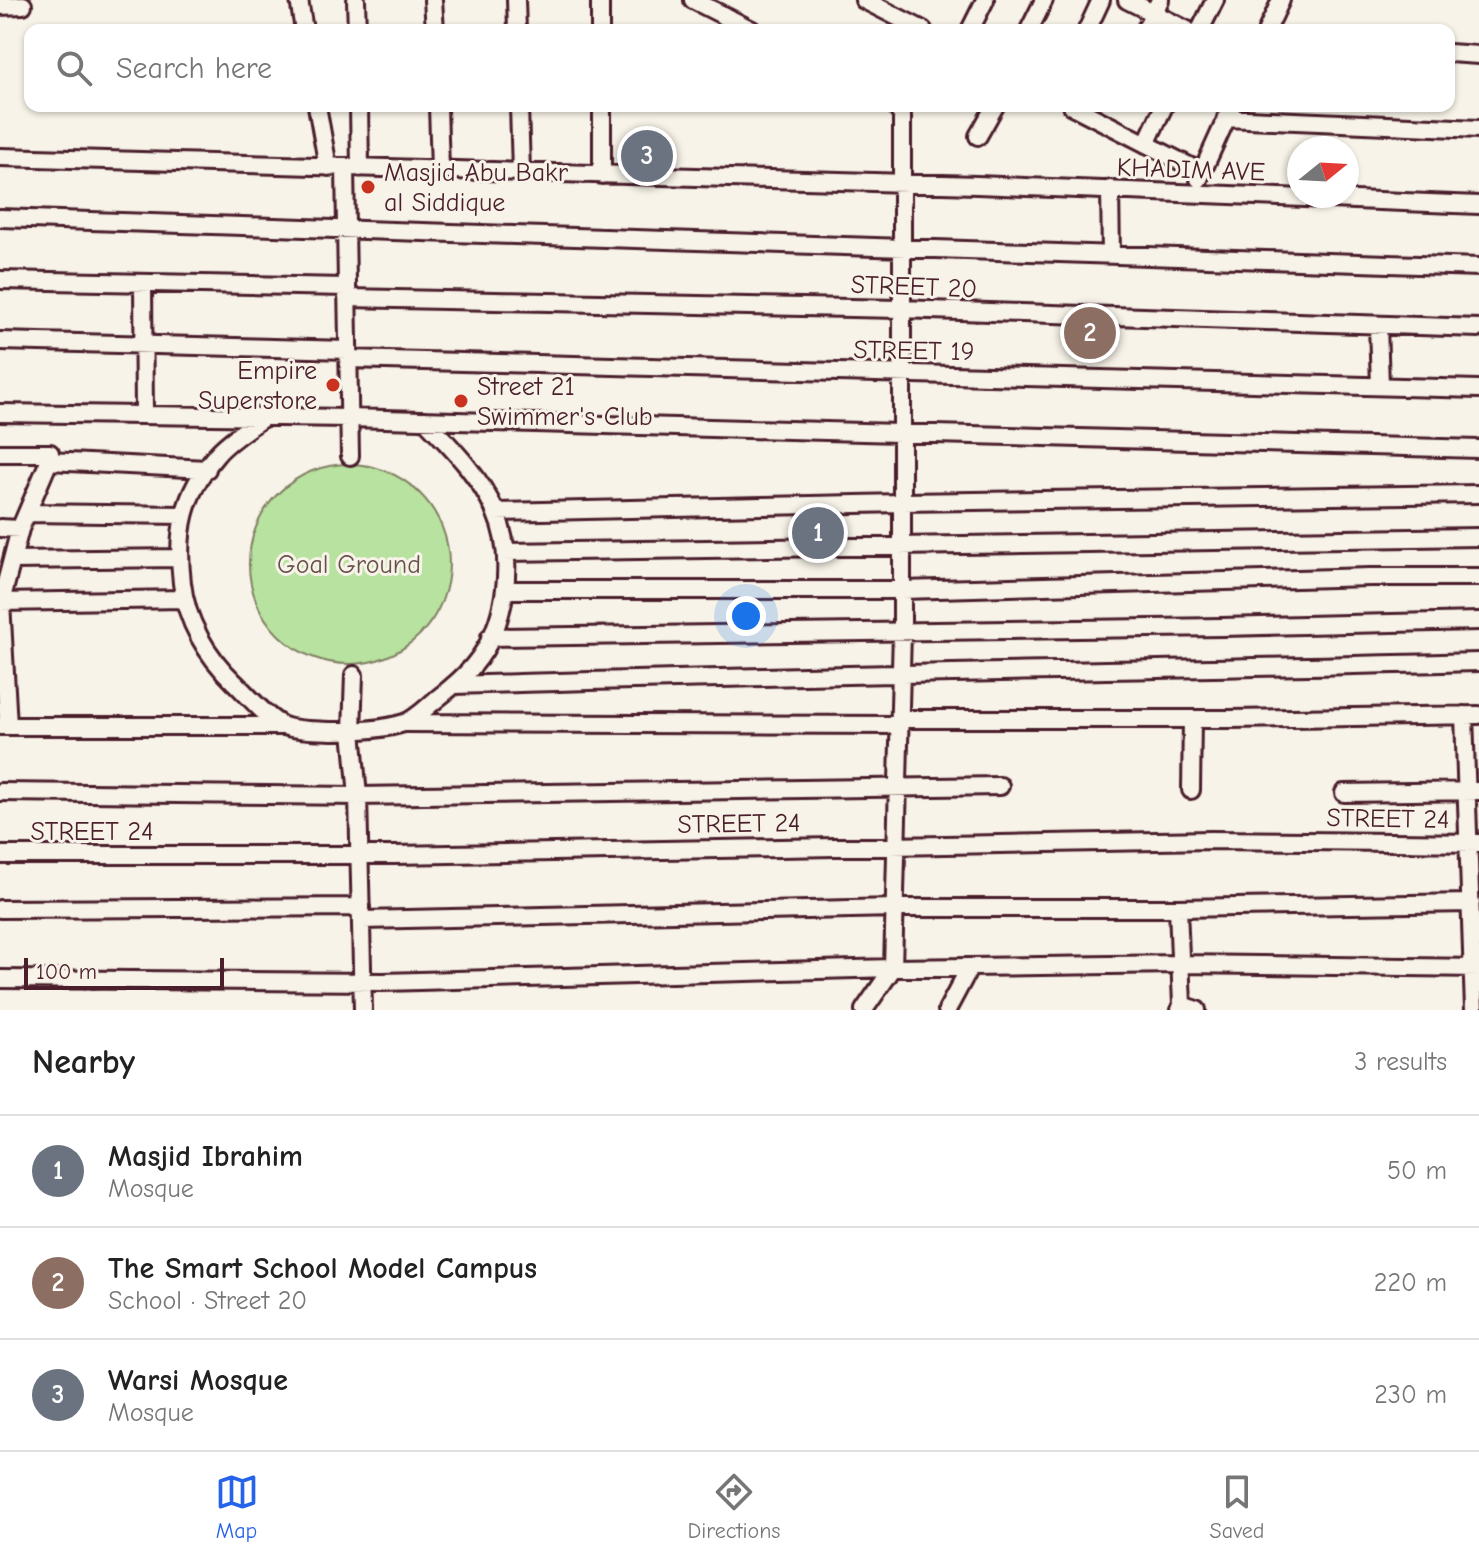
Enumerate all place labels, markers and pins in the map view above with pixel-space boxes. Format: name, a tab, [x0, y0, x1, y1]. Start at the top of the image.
pin: 3	[621, 126, 673, 186]
place label: Masjid Abu Bakr al Siddique	[384, 158, 569, 218]
marker: Masjid Abu Bakr al Siddique	[359, 178, 377, 196]
pin: 2	[1064, 303, 1116, 363]
place label: Empire Superstore	[198, 356, 317, 416]
place label: Street 21 Swimmer's Club	[477, 372, 653, 432]
marker: Empire Superstore	[324, 376, 342, 394]
marker: Street 21 Swimmer's Club	[452, 392, 470, 410]
pin: 1	[792, 503, 844, 563]

